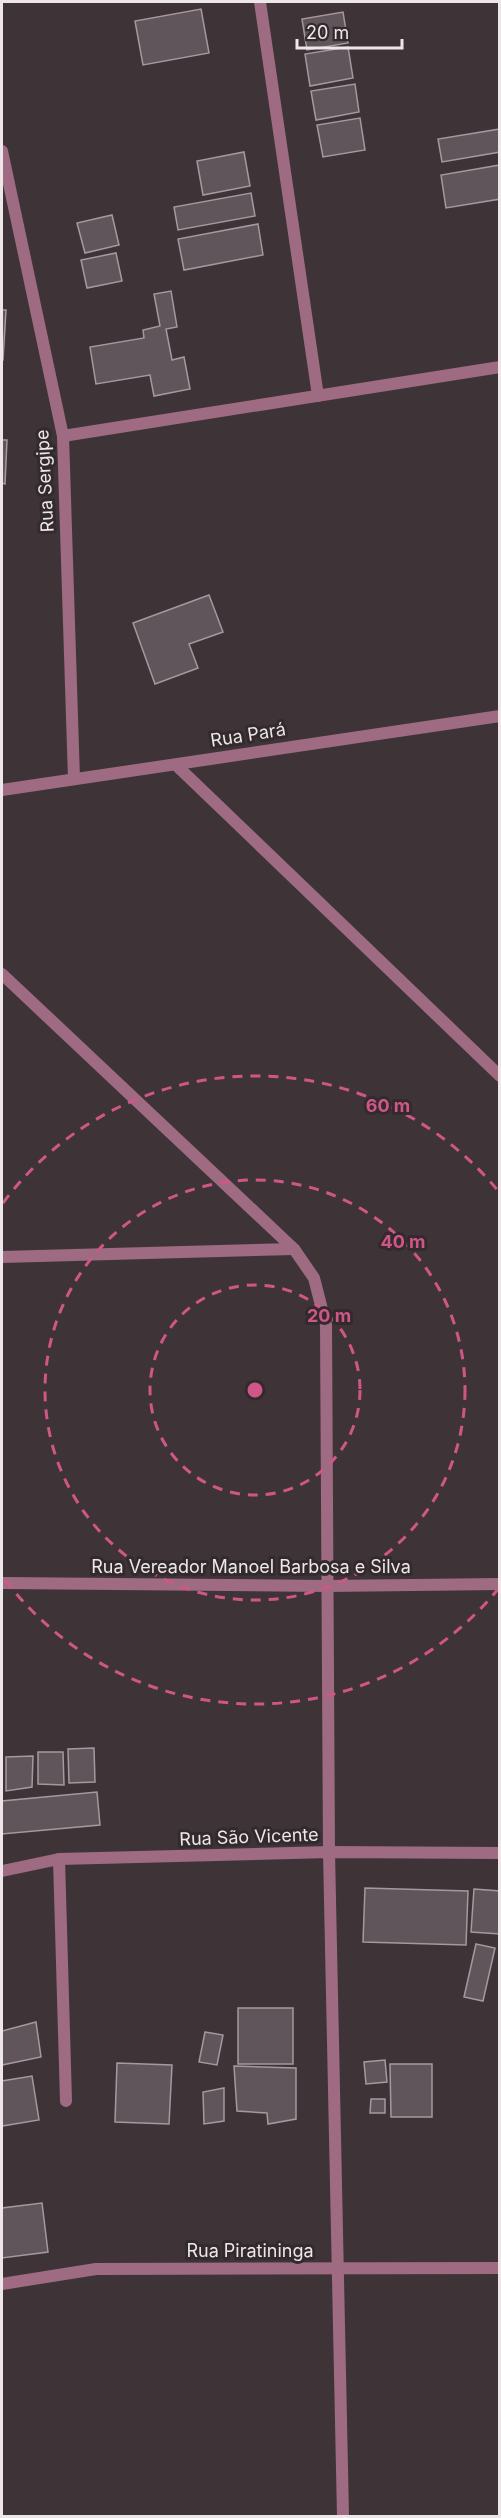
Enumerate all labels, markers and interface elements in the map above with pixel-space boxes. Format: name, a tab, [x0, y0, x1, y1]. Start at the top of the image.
scale bar	[297, 12, 402, 50]
text: 20 m	[306, 22, 349, 43]
street label: Rua Sergipe	[31, 429, 58, 533]
street label: Rua Pará	[209, 718, 287, 751]
text: 60 m	[366, 1095, 410, 1116]
text: 40 m	[381, 1231, 426, 1252]
text: 20 m	[307, 1305, 351, 1326]
centre of rings	[245, 1380, 265, 1400]
street label: Rua Vereador Manoel Barbosa e Silva	[91, 1556, 411, 1577]
street label: Rua São Vicente	[179, 1824, 319, 1849]
street label: Rua Piratininga	[186, 2240, 314, 2261]

